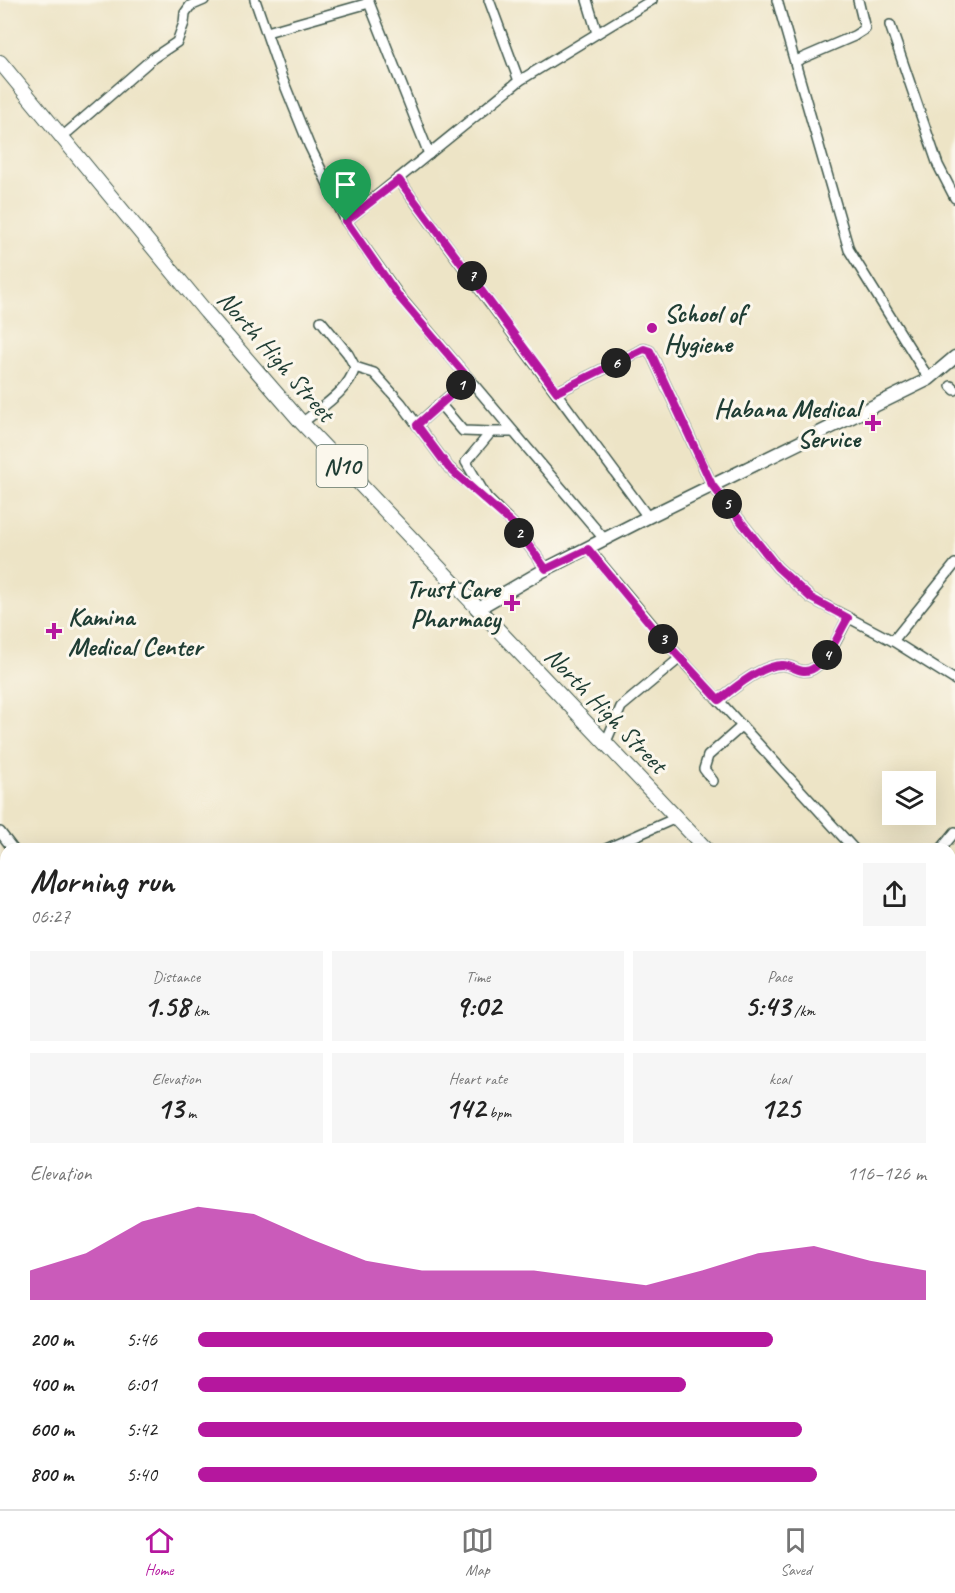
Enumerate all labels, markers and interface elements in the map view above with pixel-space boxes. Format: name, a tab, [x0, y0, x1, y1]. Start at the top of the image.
pin	[320, 159, 371, 221]
icon: arrive	[329, 168, 362, 201]
pin: 7	[457, 261, 487, 291]
text: 7	[468, 266, 476, 286]
street label: North High Street	[210, 284, 344, 430]
place label: School of Hygiene	[664, 297, 751, 360]
marker: School of Hygiene	[645, 321, 659, 335]
pin: 6	[601, 348, 631, 378]
text: 6	[612, 353, 620, 373]
pin: 1	[446, 370, 476, 400]
text: 1	[457, 375, 465, 395]
place label: Habana Medical Service	[714, 392, 864, 455]
marker: Habana Medical Service	[864, 414, 882, 432]
road number: N10	[316, 445, 368, 487]
pin: 5	[712, 489, 742, 519]
text: 5	[724, 494, 730, 514]
pin: 2	[504, 518, 534, 548]
text: 2	[515, 523, 523, 543]
place label: Trust Care Pharmacy	[406, 572, 502, 635]
marker: Trust Care Pharmacy	[505, 596, 519, 610]
place label: Kamina Medical Center	[68, 600, 205, 663]
marker: Kamina Medical Center	[45, 622, 63, 640]
pin: 3	[648, 624, 678, 654]
text: 3	[659, 629, 667, 649]
street label: North High Street	[537, 640, 676, 782]
pin: 4	[812, 640, 842, 670]
text: 4	[823, 645, 831, 665]
map controls	[882, 771, 936, 825]
button: layers	[882, 771, 936, 825]
text: Morning run	[30, 860, 174, 902]
button: share	[863, 863, 926, 926]
text: 06:27	[30, 904, 70, 929]
text: Distance	[152, 967, 200, 987]
text: Time	[466, 967, 490, 987]
text: Pace	[767, 967, 792, 987]
text: 1.58	[144, 987, 190, 1025]
text: 9:02	[455, 987, 501, 1025]
text: 5:43	[744, 987, 790, 1025]
text: km	[190, 1001, 209, 1021]
text: /km	[790, 1001, 815, 1021]
text: Elevation	[152, 1069, 201, 1089]
text: Heart rate	[449, 1069, 507, 1089]
text: kcal	[769, 1069, 790, 1089]
text: 13	[156, 1089, 183, 1127]
text: 142	[445, 1089, 485, 1127]
text: 125	[760, 1089, 800, 1127]
text: m	[183, 1103, 196, 1123]
text: bpm	[485, 1103, 511, 1123]
text: Elevation	[30, 1161, 92, 1186]
text: 116–126 m	[847, 1161, 926, 1186]
text: 200 m	[30, 1327, 73, 1352]
text: 5:46	[126, 1327, 157, 1352]
text: 400 m	[30, 1372, 73, 1397]
text: 6:01	[126, 1372, 157, 1397]
text: 600 m	[30, 1417, 74, 1442]
text: 5:42	[126, 1417, 157, 1442]
text: 800 m	[30, 1462, 73, 1487]
text: 5:40	[126, 1462, 157, 1487]
tab: Home	[143, 1524, 176, 1580]
tab: Map	[461, 1524, 494, 1580]
tab: Saved	[779, 1524, 812, 1580]

